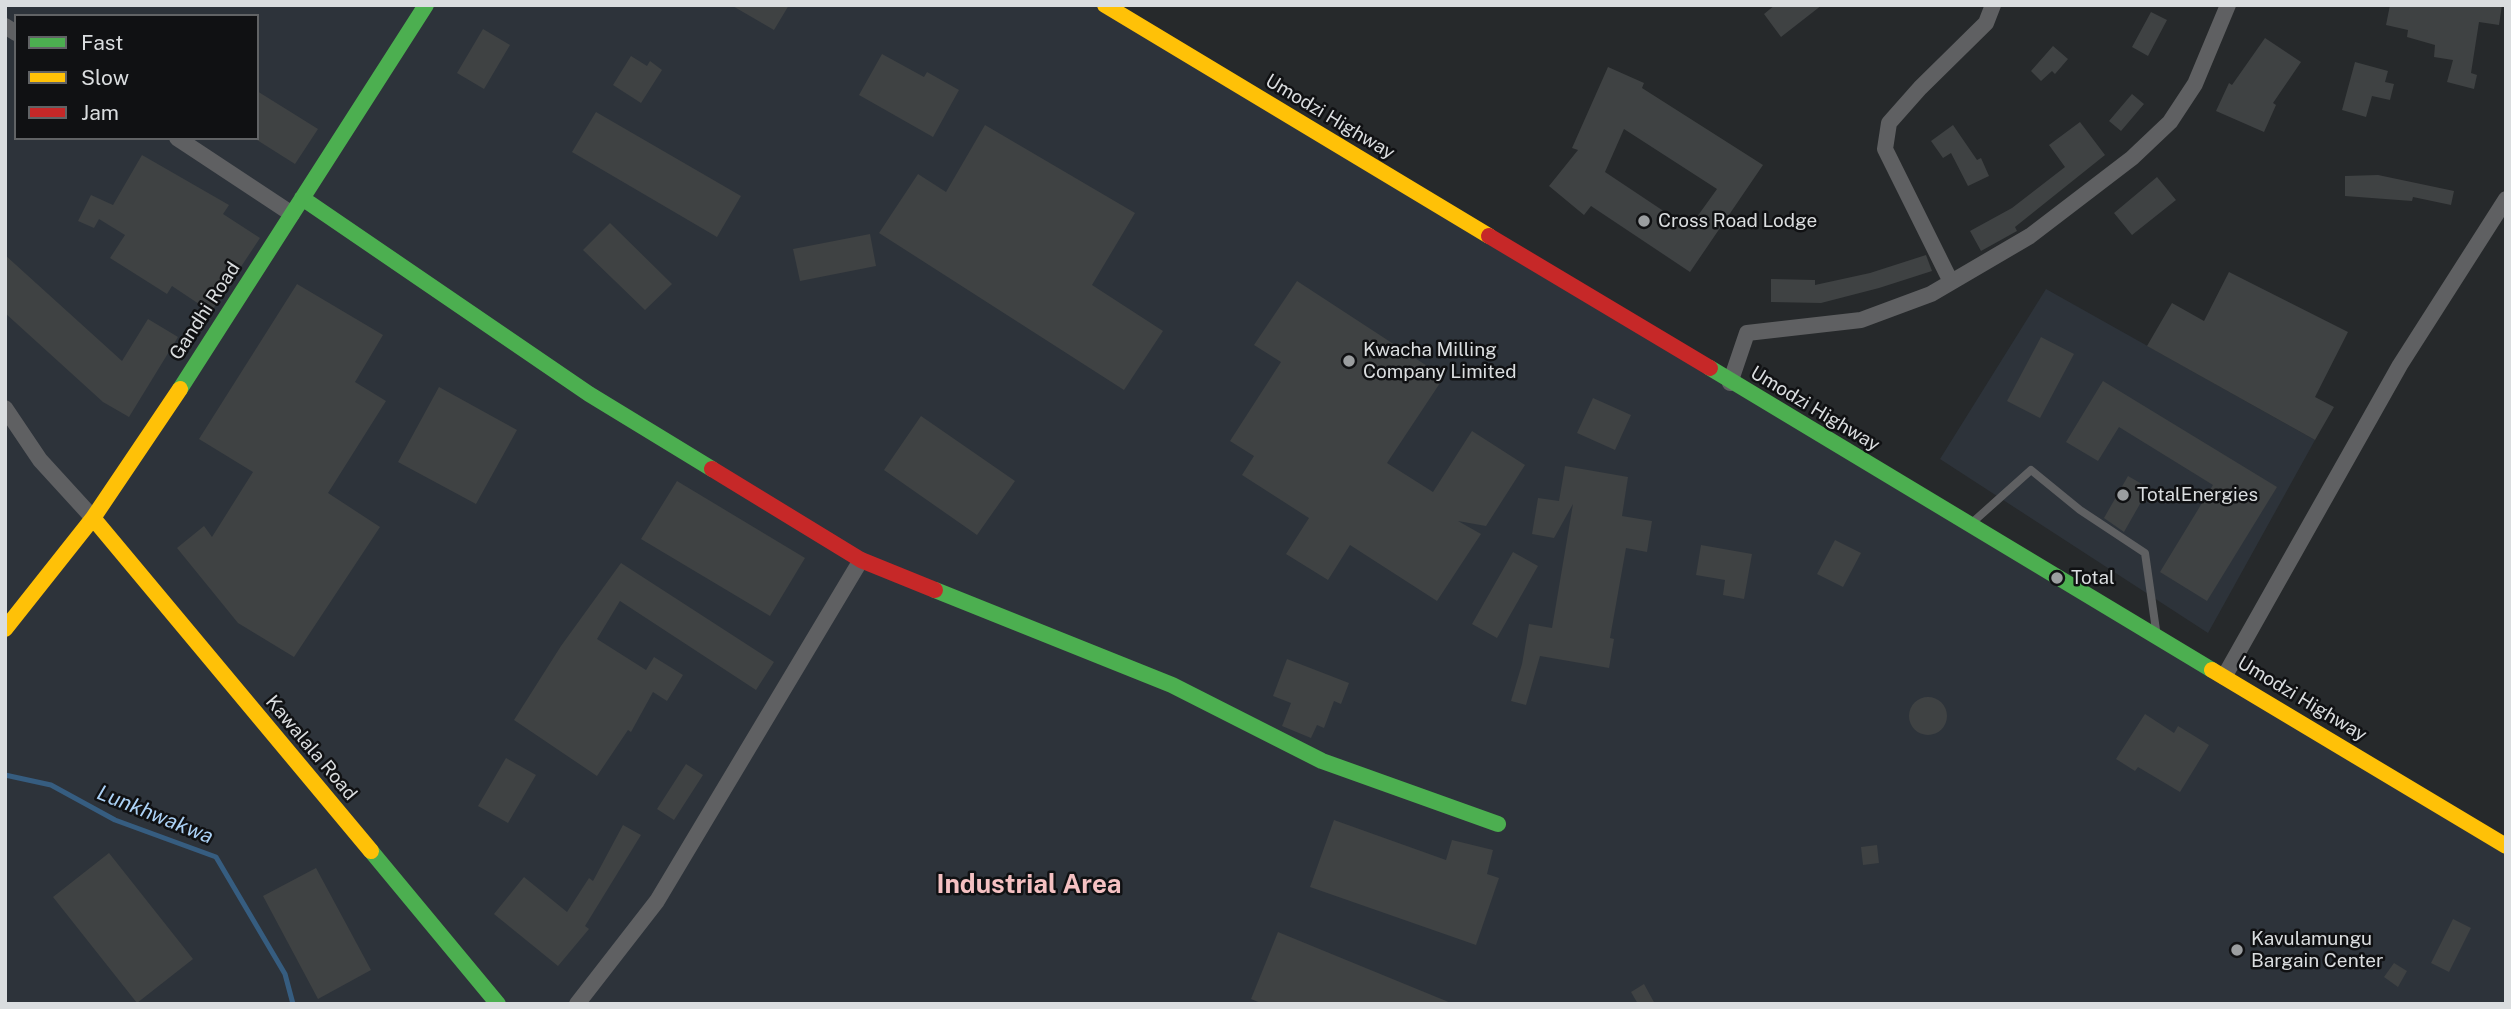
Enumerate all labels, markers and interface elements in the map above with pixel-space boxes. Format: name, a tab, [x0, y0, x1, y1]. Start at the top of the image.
legend	[14, 14, 259, 140]
text: Fast	[81, 30, 123, 55]
text: Slow	[81, 65, 129, 90]
street label: Umodzi Highway	[1261, 69, 1399, 165]
text: Jam	[81, 100, 119, 125]
place label: Cross Road Lodge	[1658, 210, 1817, 232]
marker: Cross Road Lodge	[1636, 213, 1652, 229]
street label: Gandhi Road	[165, 258, 245, 364]
place label: Kwacha Milling Company Limited	[1363, 339, 1517, 383]
marker: Kwacha Milling Company Limited	[1341, 353, 1357, 369]
street label: Umodzi Highway	[1746, 361, 1884, 457]
place label: TotalEnergies	[2137, 484, 2258, 506]
marker: TotalEnergies	[2115, 487, 2131, 503]
place label: Total	[2071, 567, 2115, 589]
marker: Total	[2049, 570, 2065, 586]
street label: Umodzi Highway	[2233, 651, 2371, 747]
street label: Kawalala Road	[260, 691, 362, 805]
water label: Lunkhwakwa	[93, 780, 217, 850]
district label: Industrial Area	[936, 869, 1122, 901]
place label: Kavulamungu Bargain Center	[2251, 928, 2384, 972]
marker: Kavulamungu Bargain Center	[2229, 942, 2245, 958]

